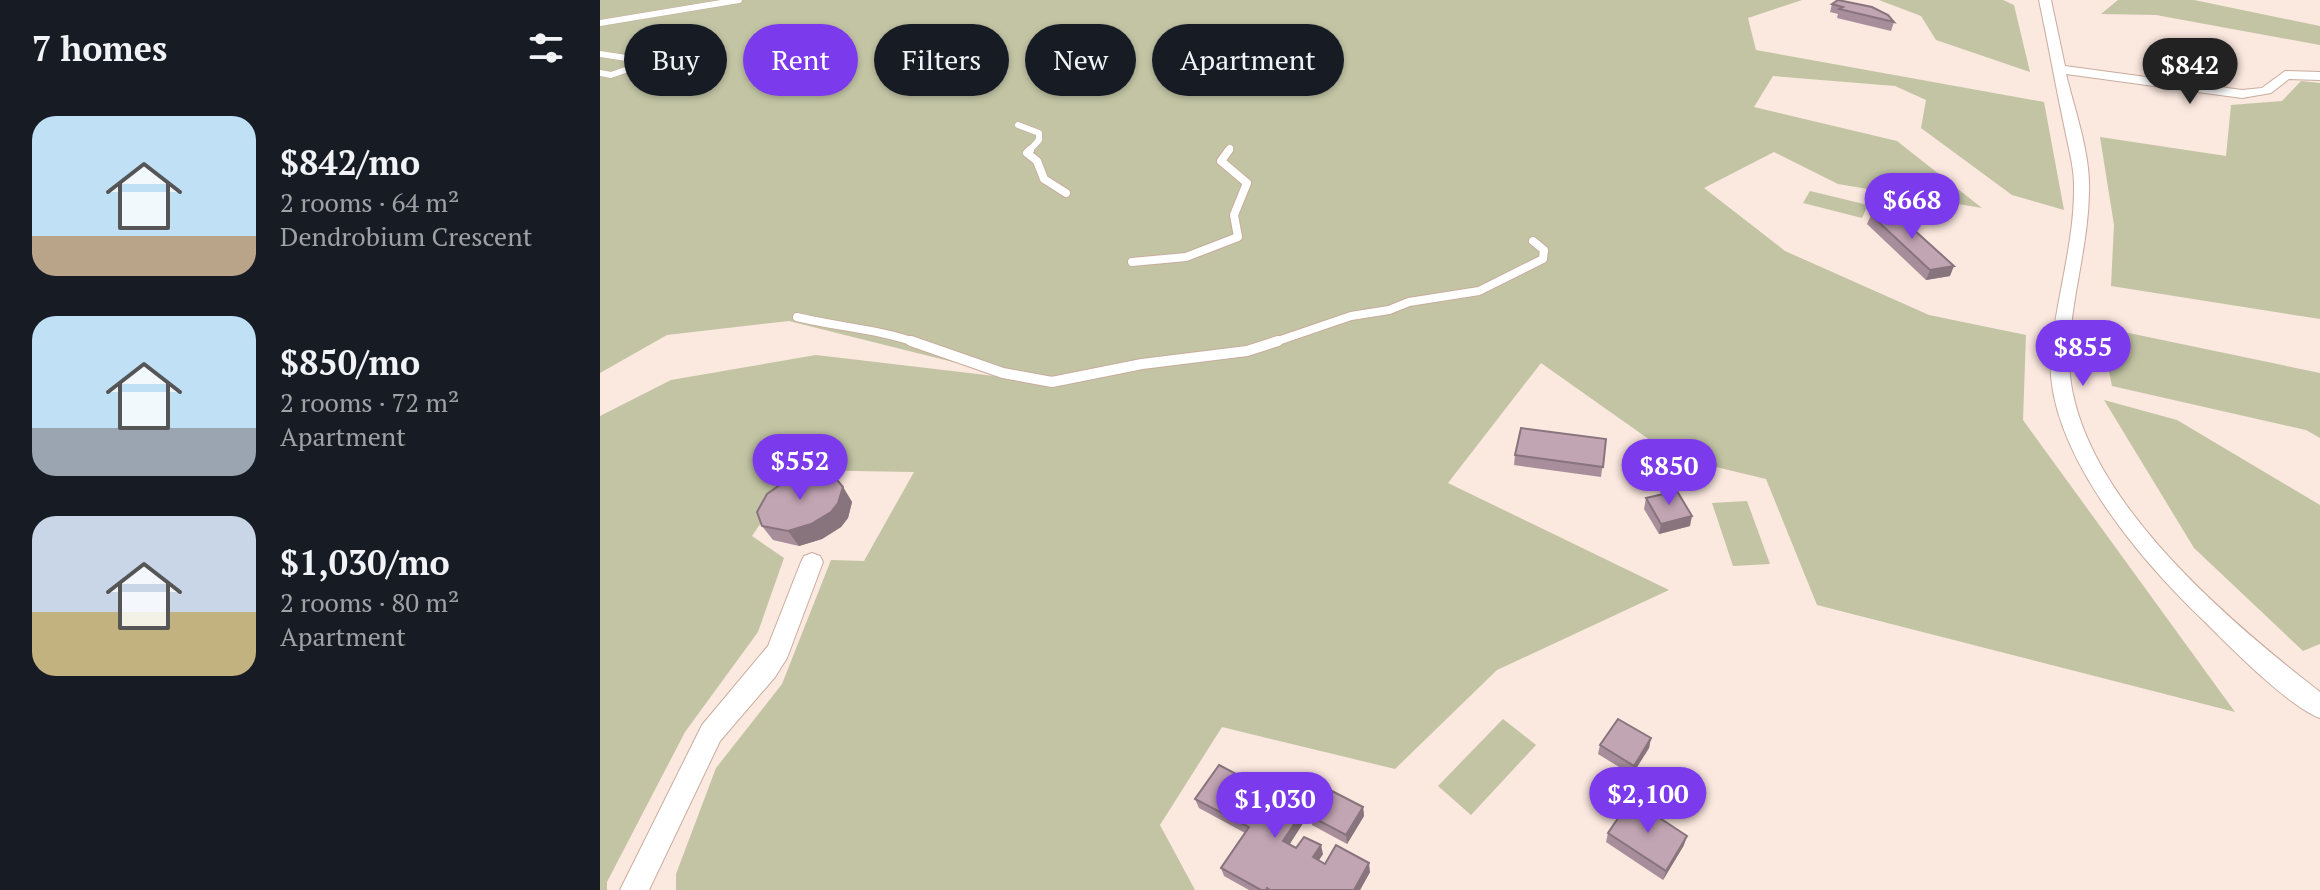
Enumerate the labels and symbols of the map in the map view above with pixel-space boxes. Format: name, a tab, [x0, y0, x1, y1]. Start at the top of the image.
pin: $842	[2143, 38, 2237, 106]
pin: $668	[1865, 173, 1959, 241]
pin: $855	[2036, 320, 2130, 388]
pin: $552	[753, 434, 847, 502]
pin: $850	[1622, 439, 1716, 507]
pin: $2,100	[1583, 767, 1713, 835]
pin: $1,030	[1210, 772, 1340, 840]

